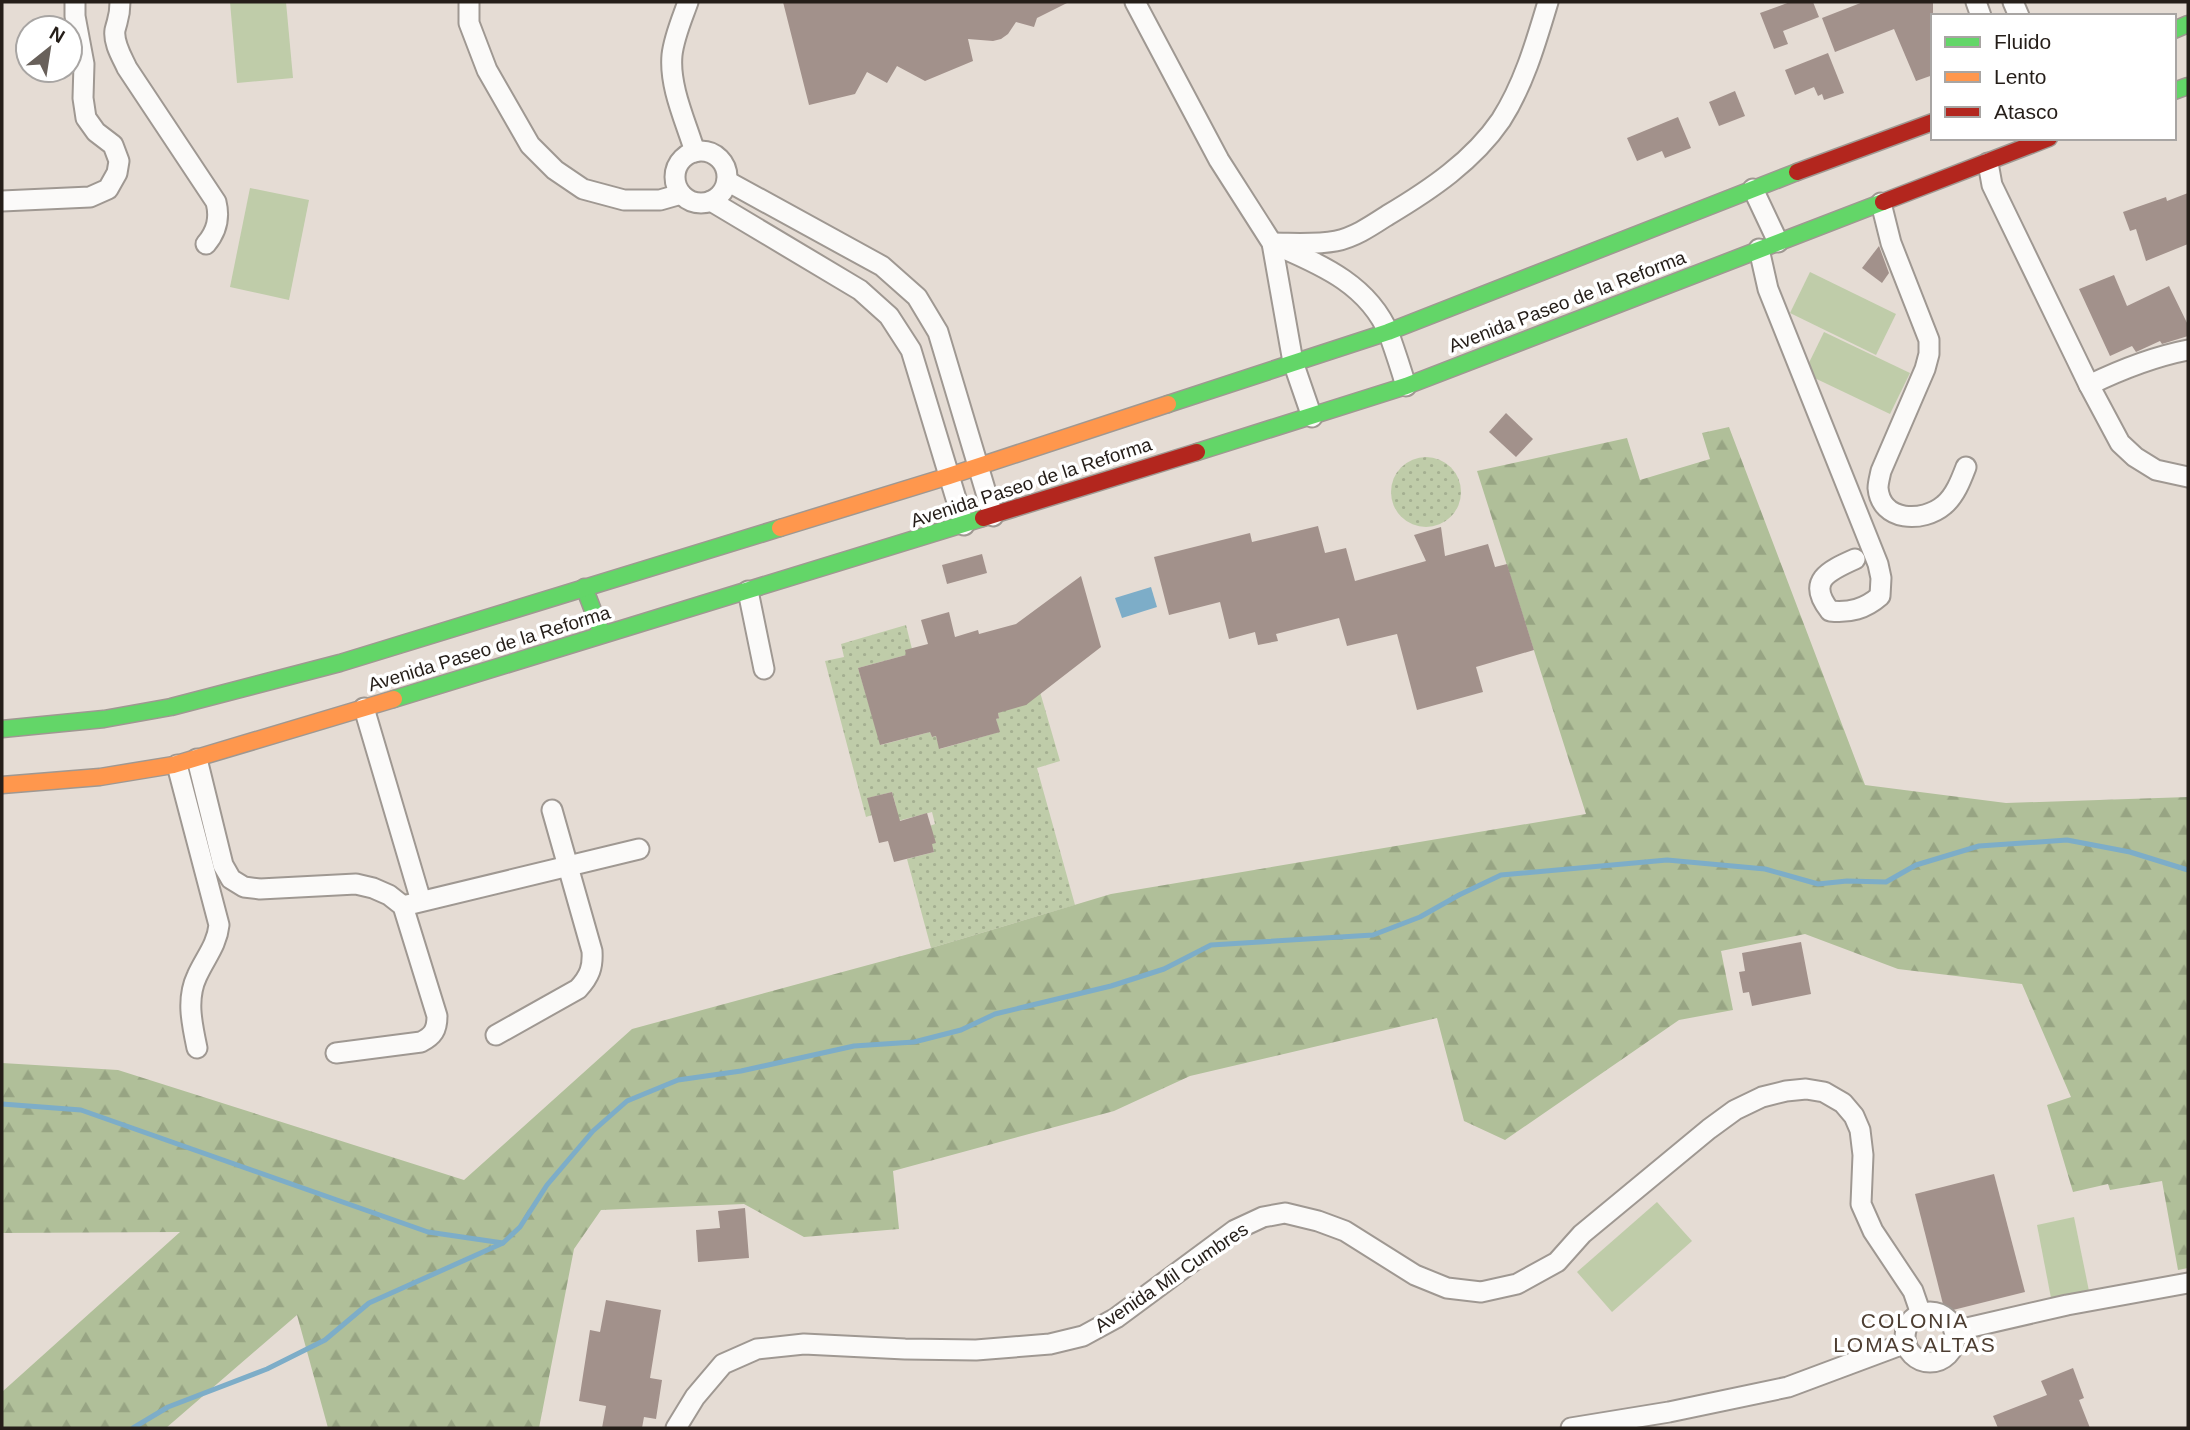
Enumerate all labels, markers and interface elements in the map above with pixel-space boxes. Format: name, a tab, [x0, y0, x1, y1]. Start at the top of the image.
north arrow	[14, 14, 84, 84]
legend	[1931, 14, 2176, 140]
text: N	[46, 22, 68, 47]
text: Fluido	[1994, 30, 2051, 53]
text: Lento	[1994, 65, 2047, 88]
text: Atasco	[1994, 100, 2058, 123]
street label: Avenida Paseo de la Reforma	[1446, 246, 1689, 356]
street label: Avenida Paseo de la Reforma	[908, 433, 1155, 531]
street label: Avenida Paseo de la Reforma	[366, 601, 613, 695]
street label: Avenida Mil Cumbres	[1091, 1218, 1252, 1337]
district label: COLONIA LOMAS ALTAS	[1833, 1309, 1997, 1356]

